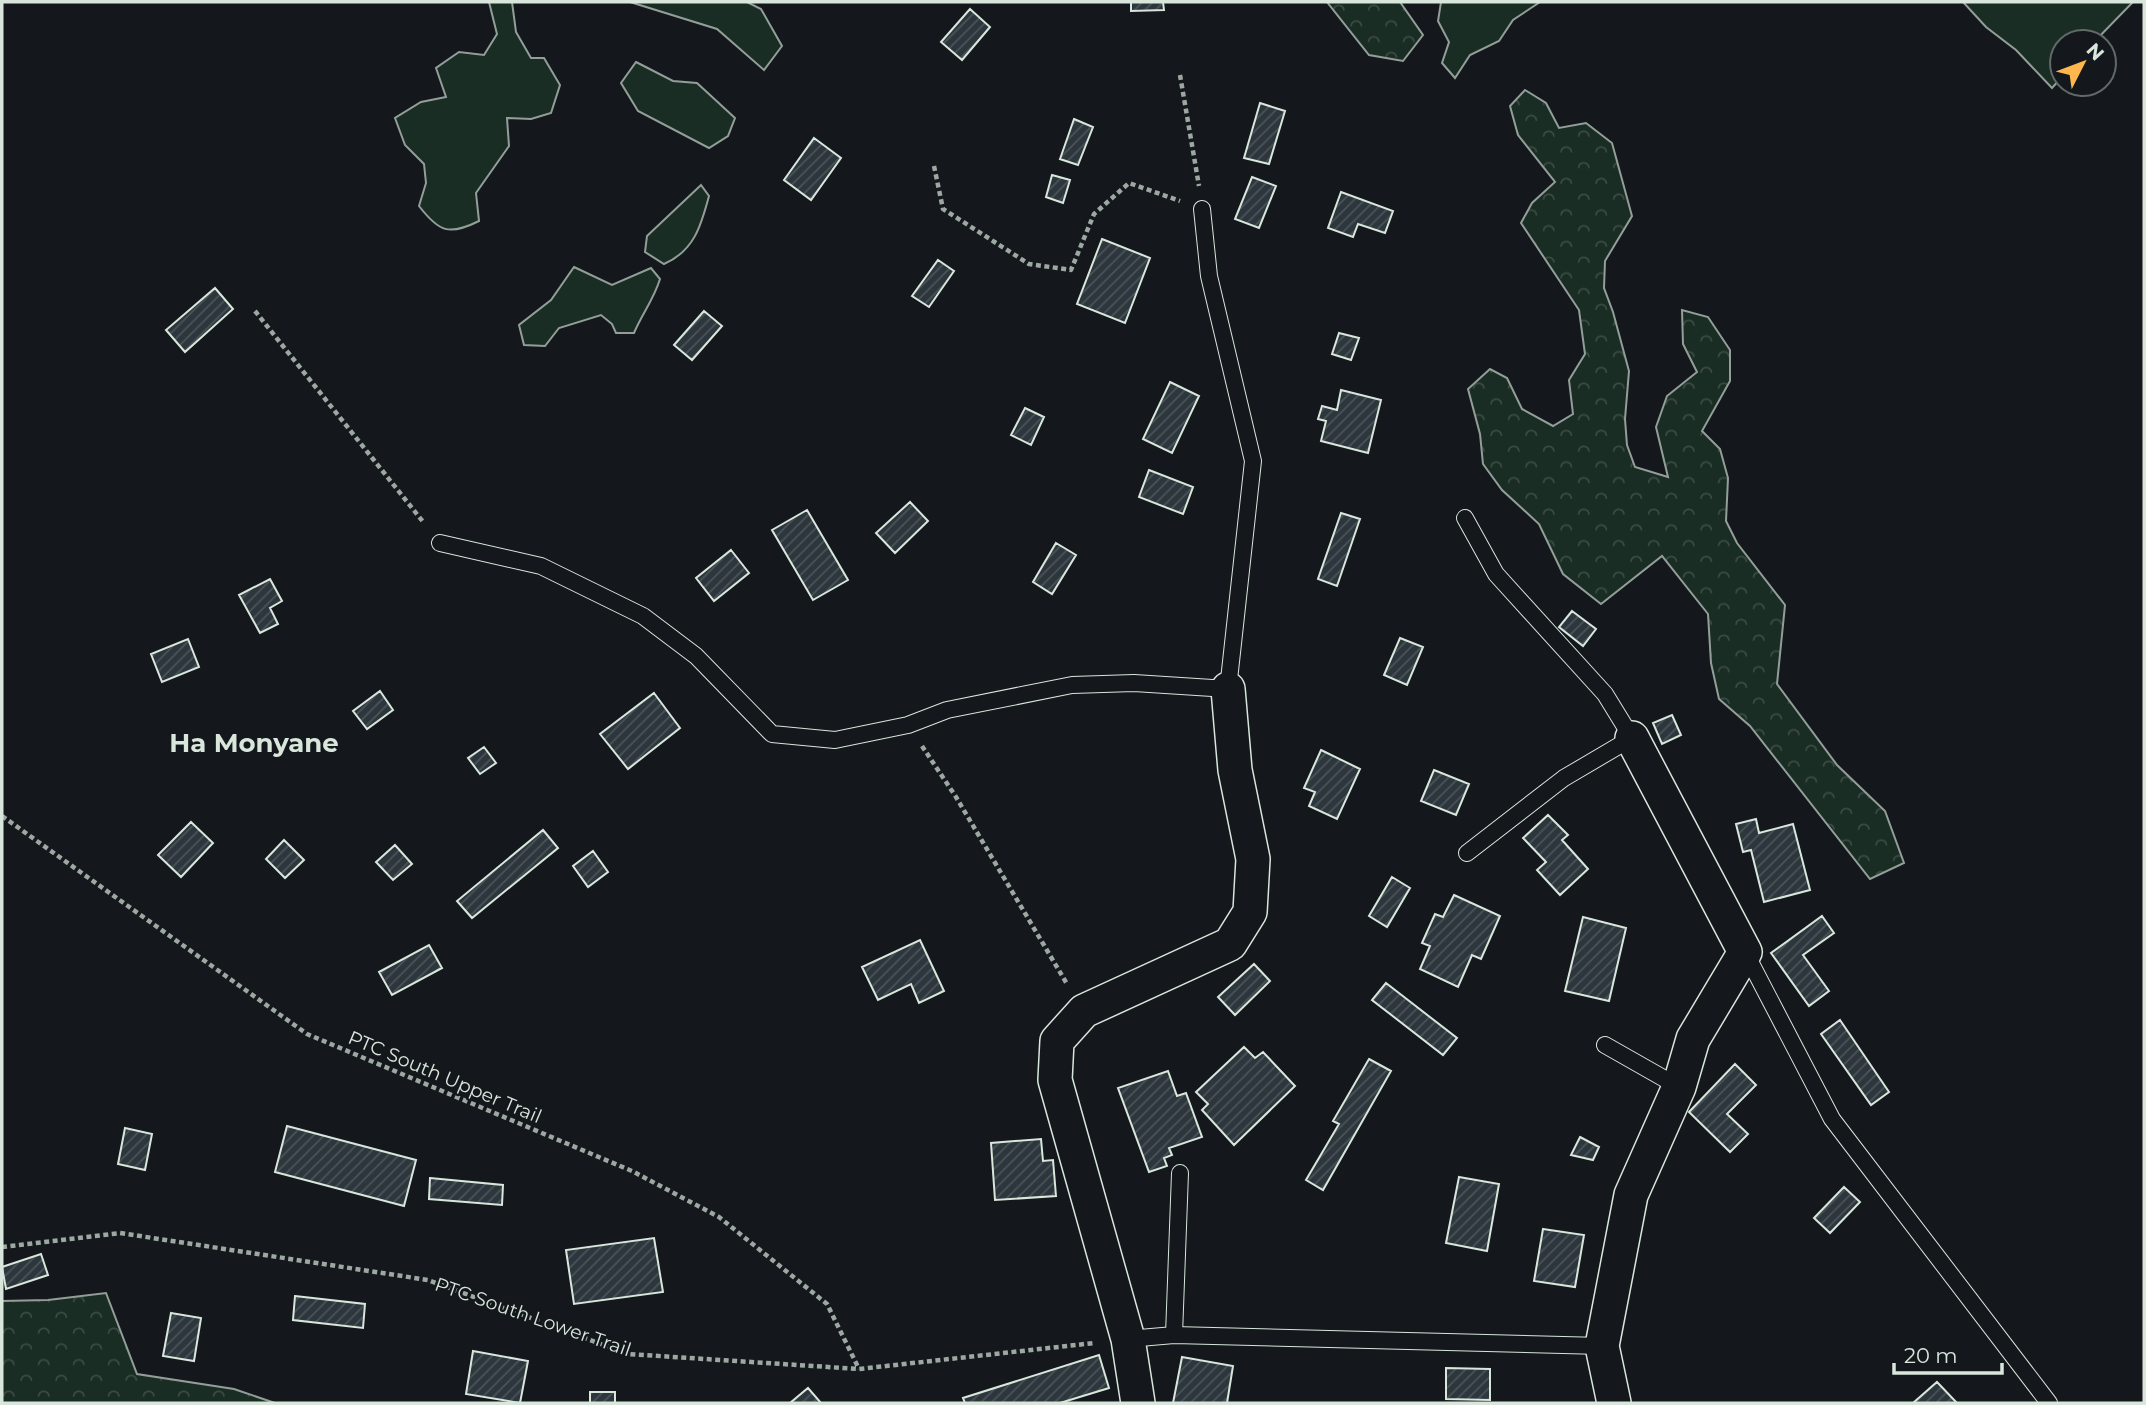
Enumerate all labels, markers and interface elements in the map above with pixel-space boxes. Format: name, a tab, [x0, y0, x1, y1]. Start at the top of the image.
north arrow	[2048, 28, 2118, 98]
text: N	[2082, 39, 2109, 65]
district label: Ha Monyane	[169, 727, 339, 759]
street label: PTC South Upper Trail	[345, 1026, 545, 1128]
street label: PTC South Lower Trail	[432, 1273, 634, 1361]
scale bar	[1894, 1332, 2002, 1376]
text: 20 m	[1904, 1343, 1958, 1368]

